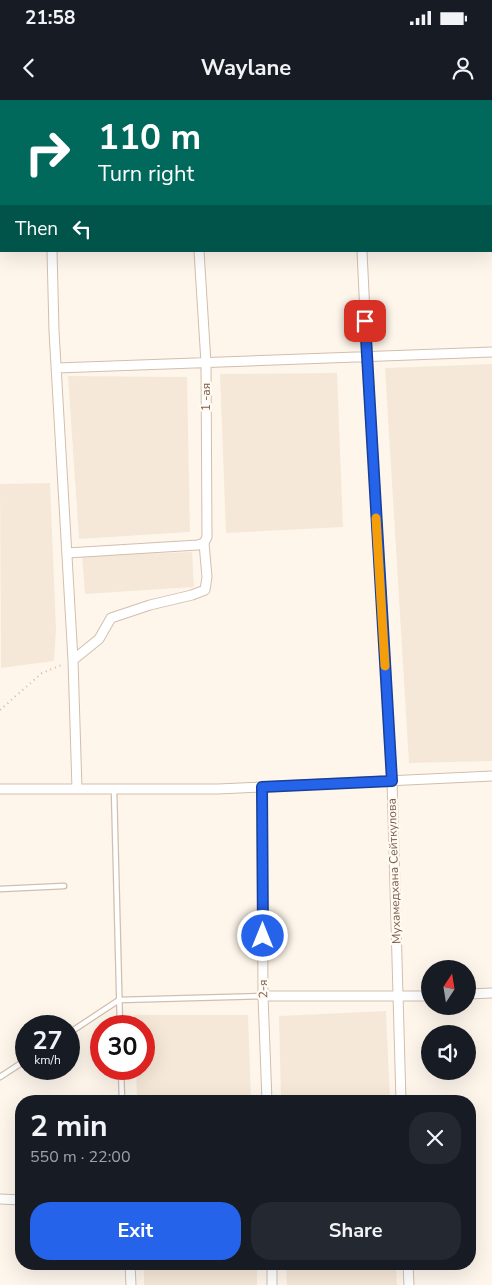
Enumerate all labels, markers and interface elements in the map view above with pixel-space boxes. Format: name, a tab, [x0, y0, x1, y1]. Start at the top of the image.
text: 21:58	[25, 5, 75, 31]
text: Waylane	[201, 53, 291, 83]
icon: back	[15, 54, 43, 82]
icon: person	[449, 54, 477, 82]
text: 110 m	[98, 114, 201, 161]
icon: right	[15, 120, 80, 185]
text: Turn right	[98, 159, 194, 189]
icon: left	[68, 215, 96, 243]
text: Then	[15, 216, 58, 242]
pin	[344, 300, 386, 342]
icon: arrive	[351, 307, 379, 335]
street label: 1 -ая	[198, 383, 214, 411]
street label: Мухамедхана Сейткулова	[383, 798, 405, 944]
position arrow	[236, 909, 288, 961]
north arrow	[421, 960, 476, 1015]
map controls	[421, 960, 476, 1080]
street label: 2-я	[255, 979, 271, 999]
speed limit sign: 30	[90, 1015, 155, 1080]
text: 27	[32, 1024, 63, 1058]
button: sound	[421, 1025, 476, 1080]
text: km/h	[34, 1052, 61, 1068]
text: 2 min	[30, 1106, 108, 1147]
button: close	[409, 1112, 461, 1164]
text: 550 m · 22:00	[30, 1146, 131, 1168]
button: Exit	[30, 1202, 241, 1260]
button: Share	[251, 1202, 461, 1260]

